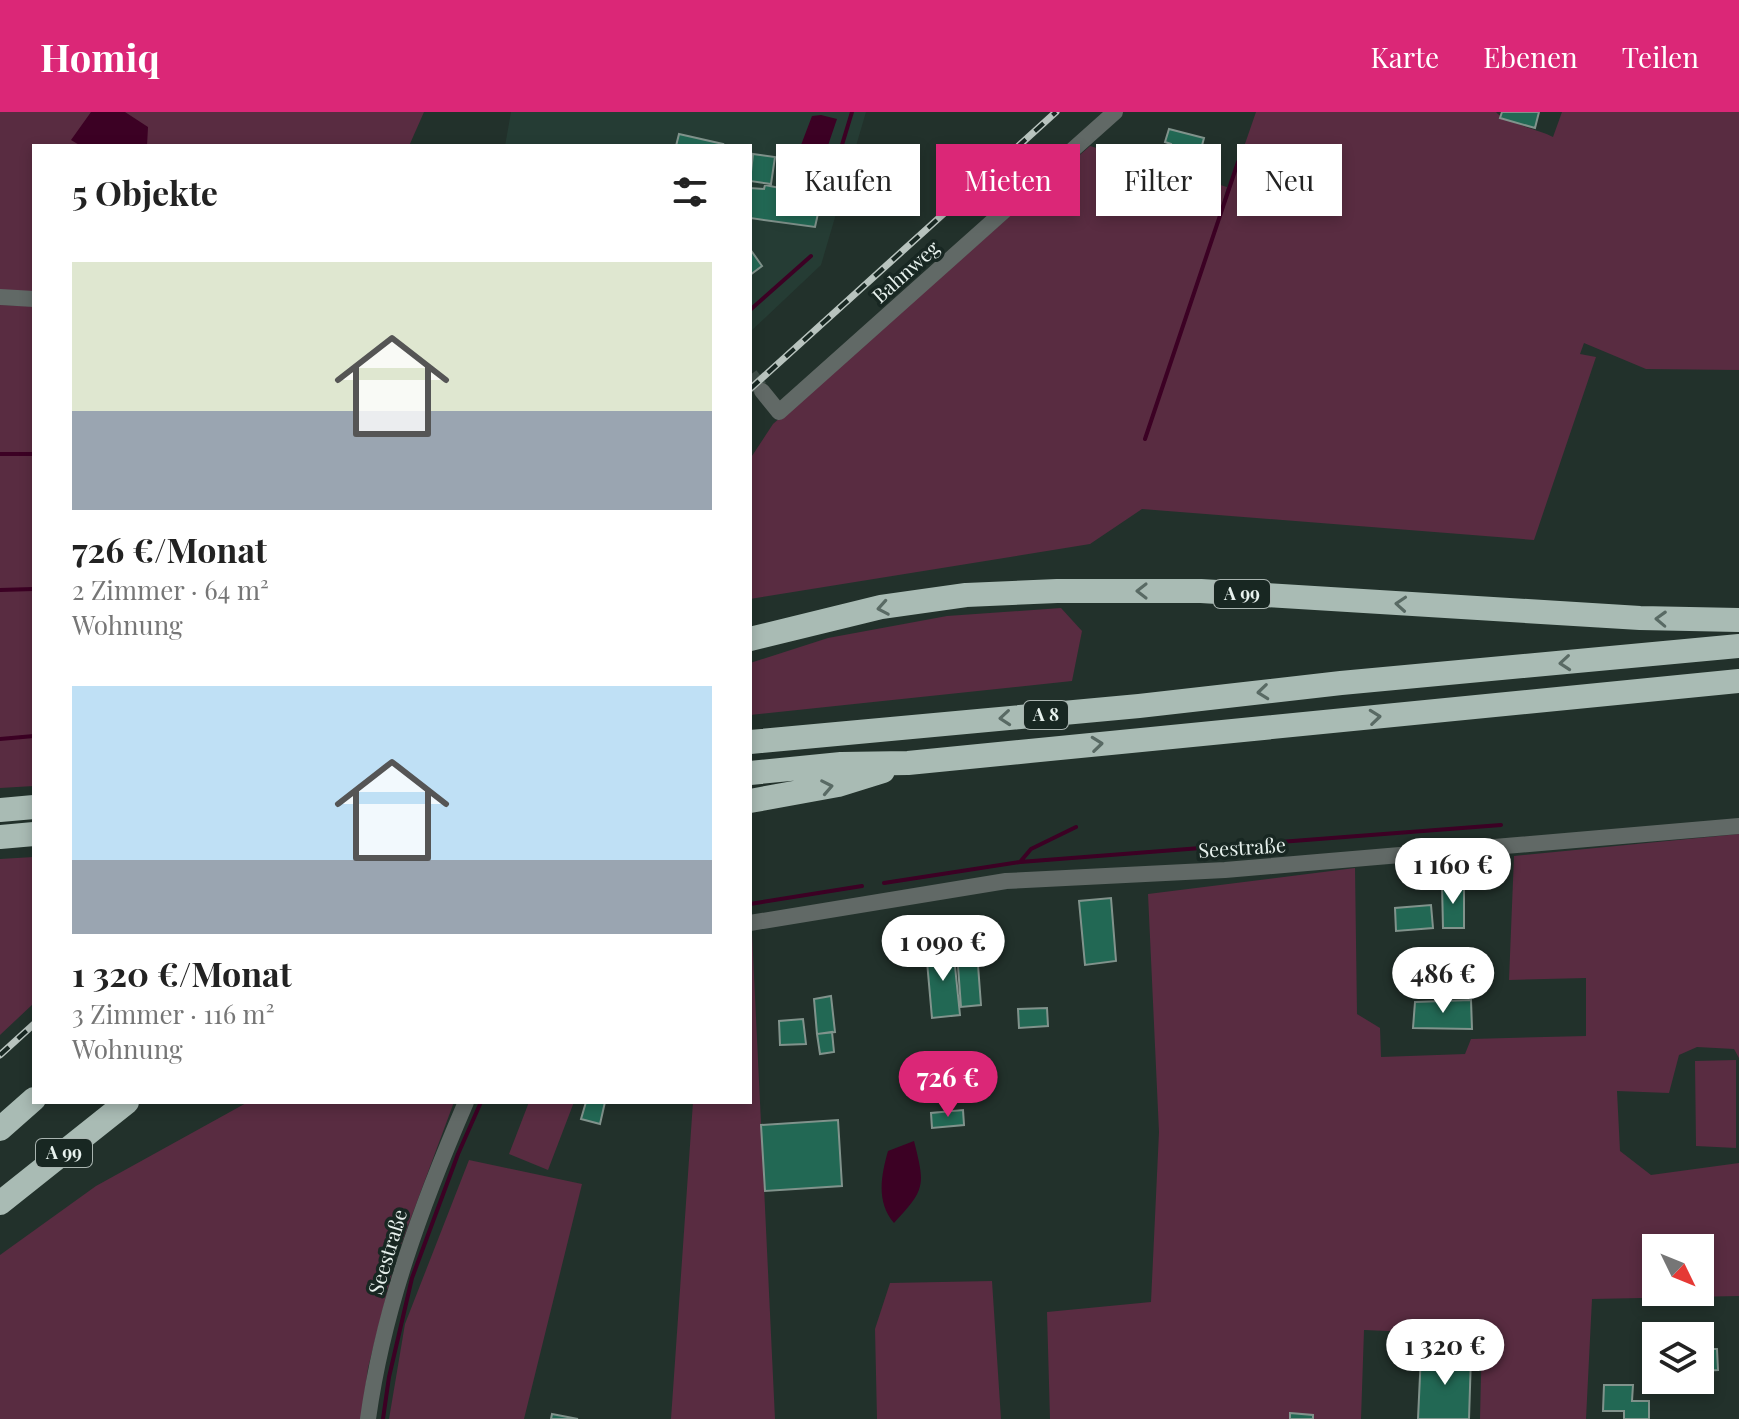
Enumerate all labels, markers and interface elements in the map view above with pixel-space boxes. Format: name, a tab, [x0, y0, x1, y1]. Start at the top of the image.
text: Homiq	[40, 31, 160, 82]
text: Karte	[1370, 38, 1439, 75]
text: Ebenen	[1483, 38, 1578, 75]
text: Teilen	[1622, 38, 1699, 75]
chip: Kaufen	[776, 144, 920, 216]
chip: Mieten	[936, 144, 1080, 216]
chip: Filter	[1096, 144, 1221, 216]
chip: Neu	[1237, 144, 1342, 216]
text: 5 Objekte	[72, 169, 218, 215]
icon: filters	[668, 170, 712, 214]
street label: Bahnweg	[866, 233, 945, 308]
icon: home	[320, 314, 464, 458]
text: 726 €/Monat	[72, 526, 267, 572]
text: 2 Zimmer · 64 m²	[72, 572, 269, 607]
road number: A 99	[1214, 580, 1270, 608]
one-way arrow	[1135, 582, 1148, 600]
one-way arrow	[1395, 596, 1408, 613]
one-way arrow	[876, 598, 890, 615]
text: Wohnung	[72, 607, 183, 642]
one-way arrow	[1654, 611, 1667, 628]
one-way arrow	[1558, 654, 1571, 671]
one-way arrow	[1256, 683, 1269, 700]
road number: A 8	[1024, 701, 1068, 729]
one-way arrow	[1369, 708, 1382, 725]
one-way arrow	[998, 710, 1011, 727]
one-way arrow	[1091, 736, 1104, 753]
icon: home	[320, 738, 464, 882]
one-way arrow	[820, 779, 833, 796]
street label: Seestraße	[1197, 830, 1287, 863]
pin: 1 160 €	[1379, 838, 1527, 906]
text: 1 160 €	[1413, 846, 1493, 881]
pin: 1 090 €	[869, 915, 1017, 983]
text: 1 090 €	[900, 923, 986, 958]
pin: 486 €	[1387, 947, 1499, 1015]
text: 1 320 €/Monat	[72, 950, 292, 996]
text: 486 €	[1410, 955, 1476, 990]
text: 3 Zimmer · 116 m²	[72, 996, 274, 1031]
text: Wohnung	[72, 1031, 183, 1066]
pin: 726 €	[892, 1051, 1004, 1119]
text: 726 €	[917, 1059, 979, 1094]
road number: A 99	[36, 1139, 92, 1167]
street label: Seestraße	[361, 1206, 412, 1297]
north arrow	[1642, 1234, 1714, 1306]
map controls	[1642, 1234, 1714, 1394]
pin: 1 320 €	[1371, 1319, 1519, 1387]
button: layers	[1642, 1322, 1714, 1394]
text: 1 320 €	[1404, 1327, 1486, 1362]

